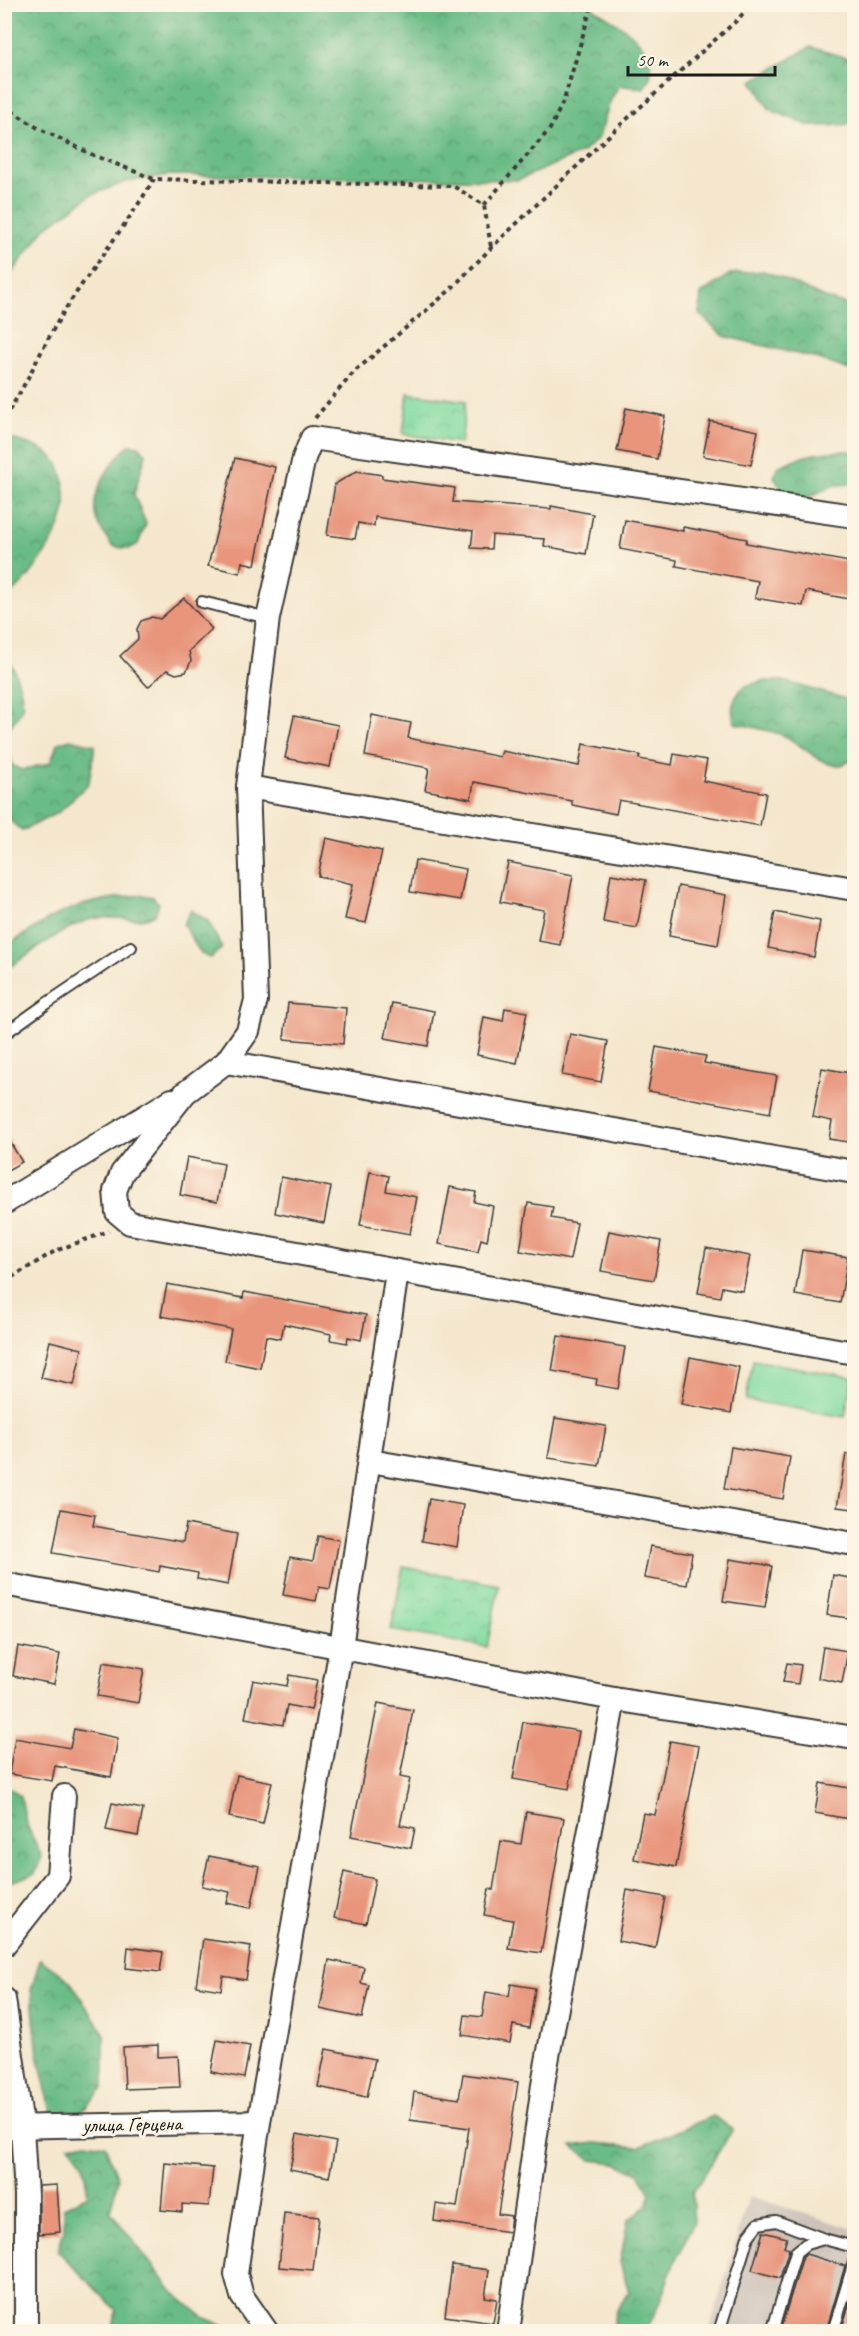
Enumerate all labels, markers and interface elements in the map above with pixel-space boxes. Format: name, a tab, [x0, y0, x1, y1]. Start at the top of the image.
scale bar	[628, 39, 775, 77]
text: 50 m	[637, 49, 670, 71]
street label: улица Герцена	[80, 2110, 184, 2138]

